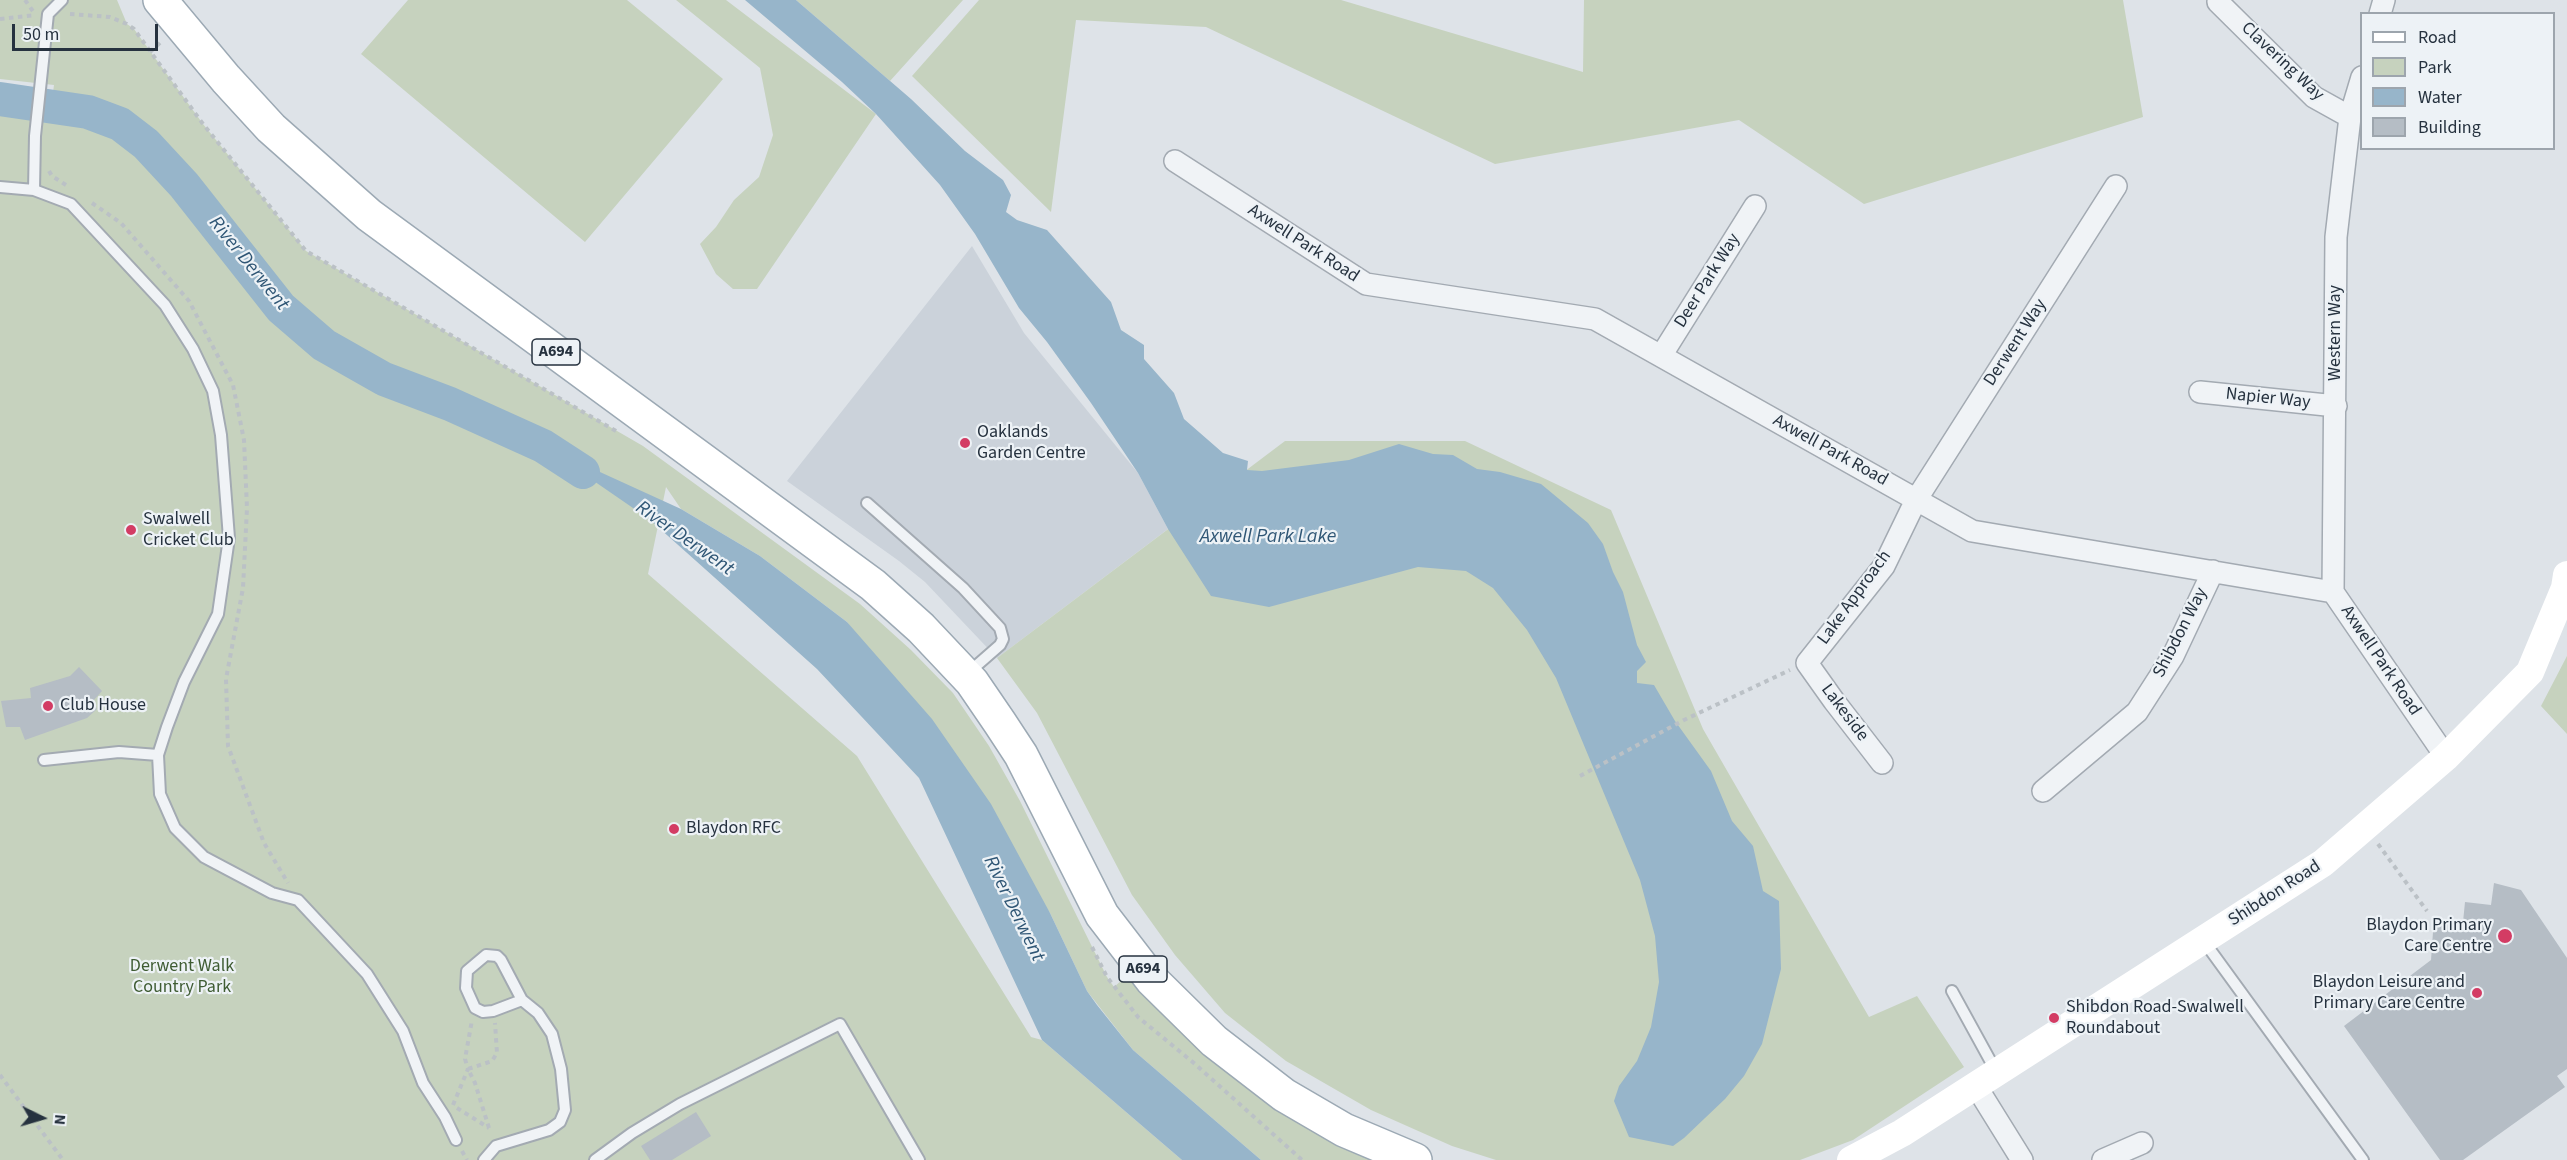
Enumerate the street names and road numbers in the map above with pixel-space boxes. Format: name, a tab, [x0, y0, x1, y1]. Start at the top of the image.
street label: Clavering Way	[2236, 18, 2328, 106]
street label: Axwell Park Road	[1243, 200, 1363, 288]
street label: Deer Park Way	[1670, 230, 1746, 332]
street label: Western Way	[2325, 285, 2347, 381]
street label: Derwent Way	[1980, 295, 2052, 391]
road number: A694	[532, 339, 580, 365]
street label: Napier Way	[2224, 384, 2312, 414]
street label: Axwell Park Road	[1769, 410, 1891, 492]
street label: Lake Approach	[1814, 547, 1896, 649]
street label: Shibdon Way	[2149, 584, 2213, 682]
street label: Axwell Park Road	[2335, 602, 2425, 720]
street label: Lakeside	[1815, 680, 1873, 746]
street label: Shibdon Road	[2225, 856, 2325, 932]
road number: A694	[1119, 956, 1167, 982]

